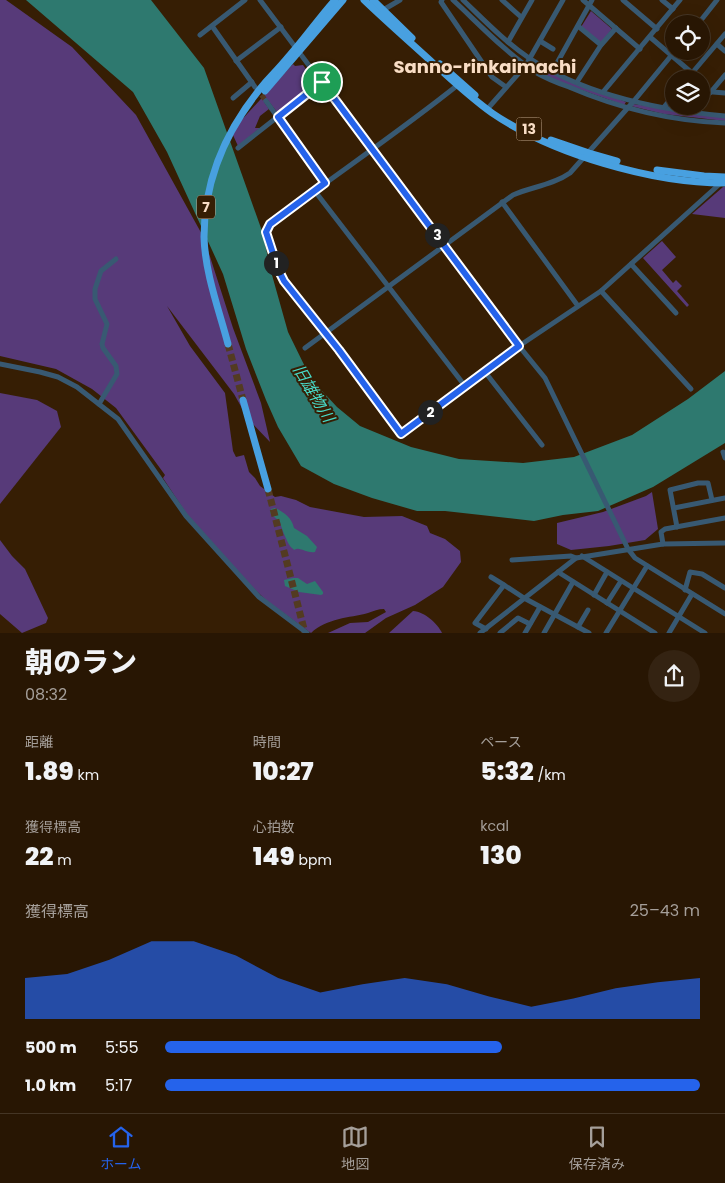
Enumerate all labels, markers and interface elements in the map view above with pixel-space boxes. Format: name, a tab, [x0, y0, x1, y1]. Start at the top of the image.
map controls	[665, 15, 710, 115]
button: locate	[665, 15, 710, 60]
district label: Sanno-rinkaimachi	[394, 54, 576, 79]
pin	[301, 61, 343, 103]
icon: arrive	[308, 68, 336, 96]
button: layers	[665, 70, 710, 115]
road number: 13	[516, 118, 542, 140]
road number: 7	[197, 196, 215, 218]
pin: 3	[424, 222, 450, 248]
text: 3	[433, 225, 442, 245]
pin: 1	[264, 250, 288, 276]
text: 1	[274, 253, 279, 273]
water label: 旧雄物川	[287, 360, 341, 428]
pin: 2	[418, 400, 442, 424]
text: 2	[427, 402, 435, 422]
text: 朝のラン	[25, 643, 137, 682]
button: share	[648, 650, 700, 702]
text: 08:32	[25, 683, 67, 706]
text: 距離	[25, 732, 53, 752]
text: 時間	[253, 732, 281, 752]
text: ペース	[480, 732, 522, 752]
text: 1.89	[25, 754, 74, 789]
text: 10:27	[253, 754, 314, 789]
text: 5:32	[480, 754, 534, 789]
text: km	[74, 765, 99, 785]
text: /km	[534, 765, 566, 785]
text: kcal	[480, 816, 509, 836]
text: 獲得標高	[25, 817, 81, 837]
text: 心拍数	[253, 817, 295, 837]
text: 130	[480, 838, 522, 873]
text: 22	[25, 839, 53, 874]
text: 149	[253, 839, 295, 874]
text: m	[53, 850, 72, 870]
text: bpm	[295, 850, 332, 870]
text: 25–43 m	[630, 899, 700, 922]
text: 獲得標高	[25, 900, 89, 923]
text: 500 m	[25, 1036, 77, 1059]
text: 5:55	[105, 1036, 139, 1059]
text: 1.0 km	[25, 1074, 76, 1097]
text: 5:17	[105, 1074, 132, 1097]
tab: ホーム	[100, 1123, 141, 1175]
tab: 地図	[341, 1123, 369, 1175]
tab: 保存済み	[569, 1123, 625, 1175]

